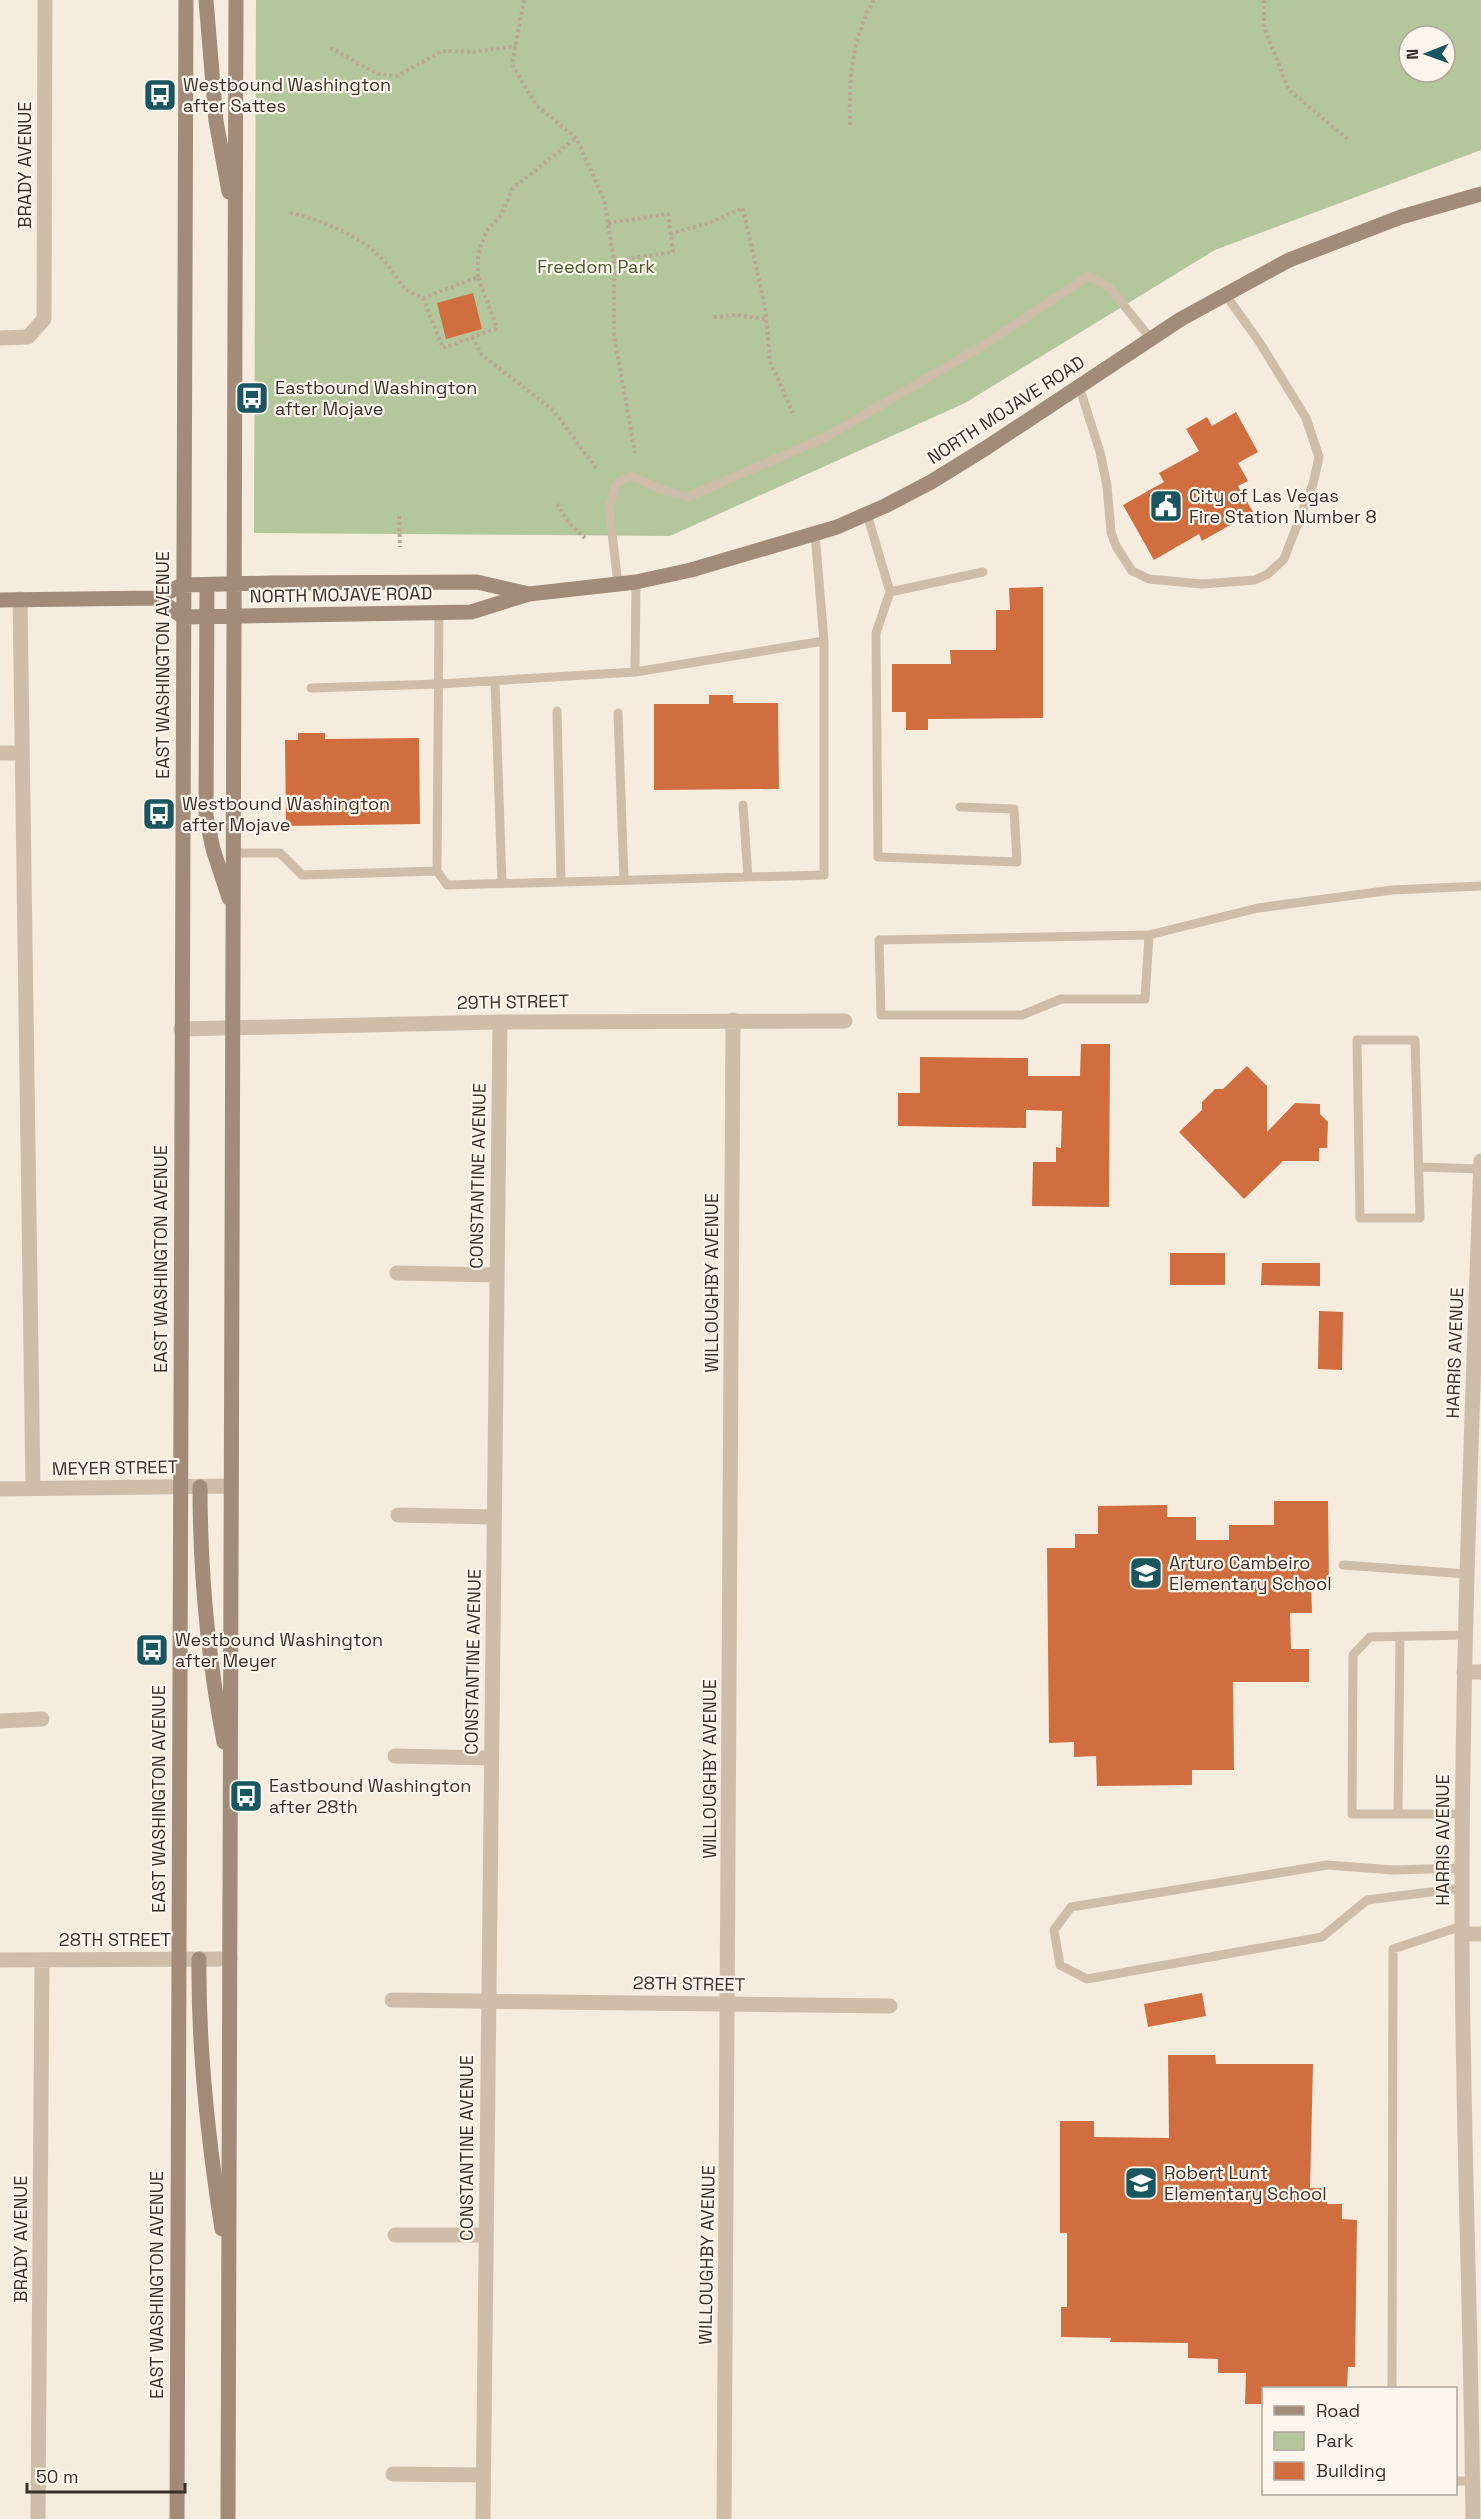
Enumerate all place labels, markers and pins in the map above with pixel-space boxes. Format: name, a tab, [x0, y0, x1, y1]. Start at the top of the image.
place label: Westbound Washington after Sattes	[183, 73, 391, 117]
bus stop icon: Westbound Washington after Sattes	[142, 77, 178, 113]
place label: Eastbound Washington after Mojave	[275, 376, 477, 420]
bus stop icon: Eastbound Washington after Mojave	[234, 380, 270, 416]
place label: City of Las Vegas Fire Station Number 8	[1189, 484, 1377, 528]
public building icon: City of Las Vegas Fire Station Number 8	[1148, 488, 1184, 524]
place label: Westbound Washington after Mojave	[182, 792, 390, 836]
bus stop icon: Westbound Washington after Mojave	[141, 796, 177, 832]
place label: Arturo Cambeiro Elementary School	[1169, 1551, 1332, 1595]
school or university icon: Arturo Cambeiro Elementary School	[1128, 1555, 1164, 1591]
place label: Westbound Washington after Meyer	[175, 1628, 383, 1672]
bus stop icon: Westbound Washington after Meyer	[134, 1632, 170, 1668]
place label: Eastbound Washington after 28th	[269, 1774, 471, 1818]
bus stop icon: Eastbound Washington after 28th	[228, 1778, 264, 1814]
place label: Robert Lunt Elementary School	[1164, 2161, 1327, 2205]
school or university icon: Robert Lunt Elementary School	[1123, 2165, 1159, 2201]

